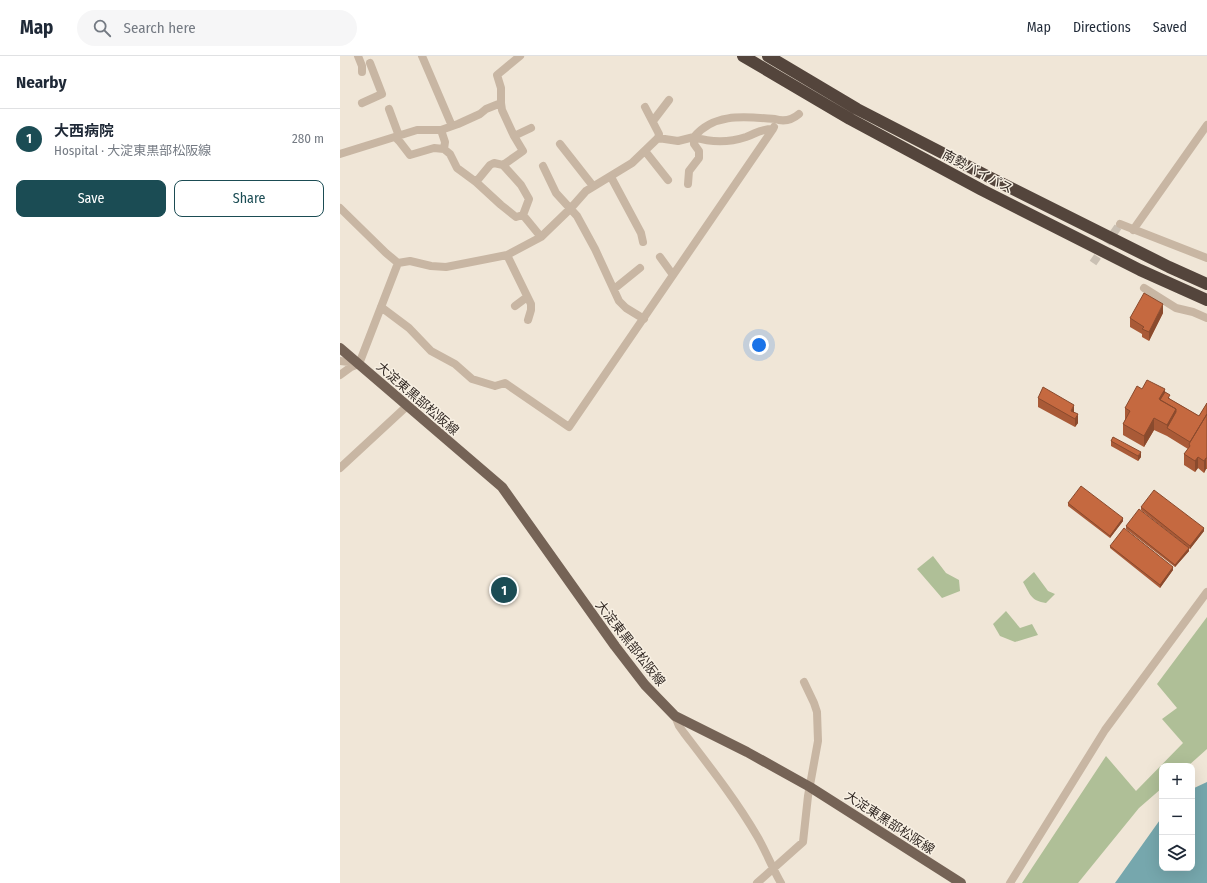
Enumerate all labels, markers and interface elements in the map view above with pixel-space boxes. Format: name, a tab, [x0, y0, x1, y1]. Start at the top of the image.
search box	[77, 10, 357, 46]
text: Map	[20, 16, 53, 39]
icon: search	[91, 17, 113, 39]
text: Search here	[123, 19, 196, 37]
text: Map	[1027, 19, 1051, 36]
text: Directions	[1073, 19, 1131, 36]
text: Saved	[1153, 19, 1187, 36]
text: Nearby	[16, 72, 67, 93]
text: 大西病院	[54, 122, 114, 140]
text: 1	[26, 131, 32, 146]
text: 280 m	[292, 131, 324, 146]
text: Hospital · 大淀東黒部松阪線	[54, 143, 211, 158]
street label: 南勢バイパス	[940, 147, 1016, 196]
button: Save	[16, 180, 166, 217]
button: Share	[174, 180, 324, 217]
your location	[749, 335, 769, 355]
street label: 大淀東黒部松阪線	[374, 359, 462, 438]
pin: 1	[491, 575, 517, 605]
street label: 大淀東黒部松阪線	[593, 598, 669, 689]
map controls	[1159, 763, 1195, 871]
button: +	[1159, 763, 1195, 799]
street label: 大淀東黒部松阪線	[842, 788, 937, 857]
button: −	[1159, 799, 1195, 835]
button: layers	[1159, 835, 1195, 871]

